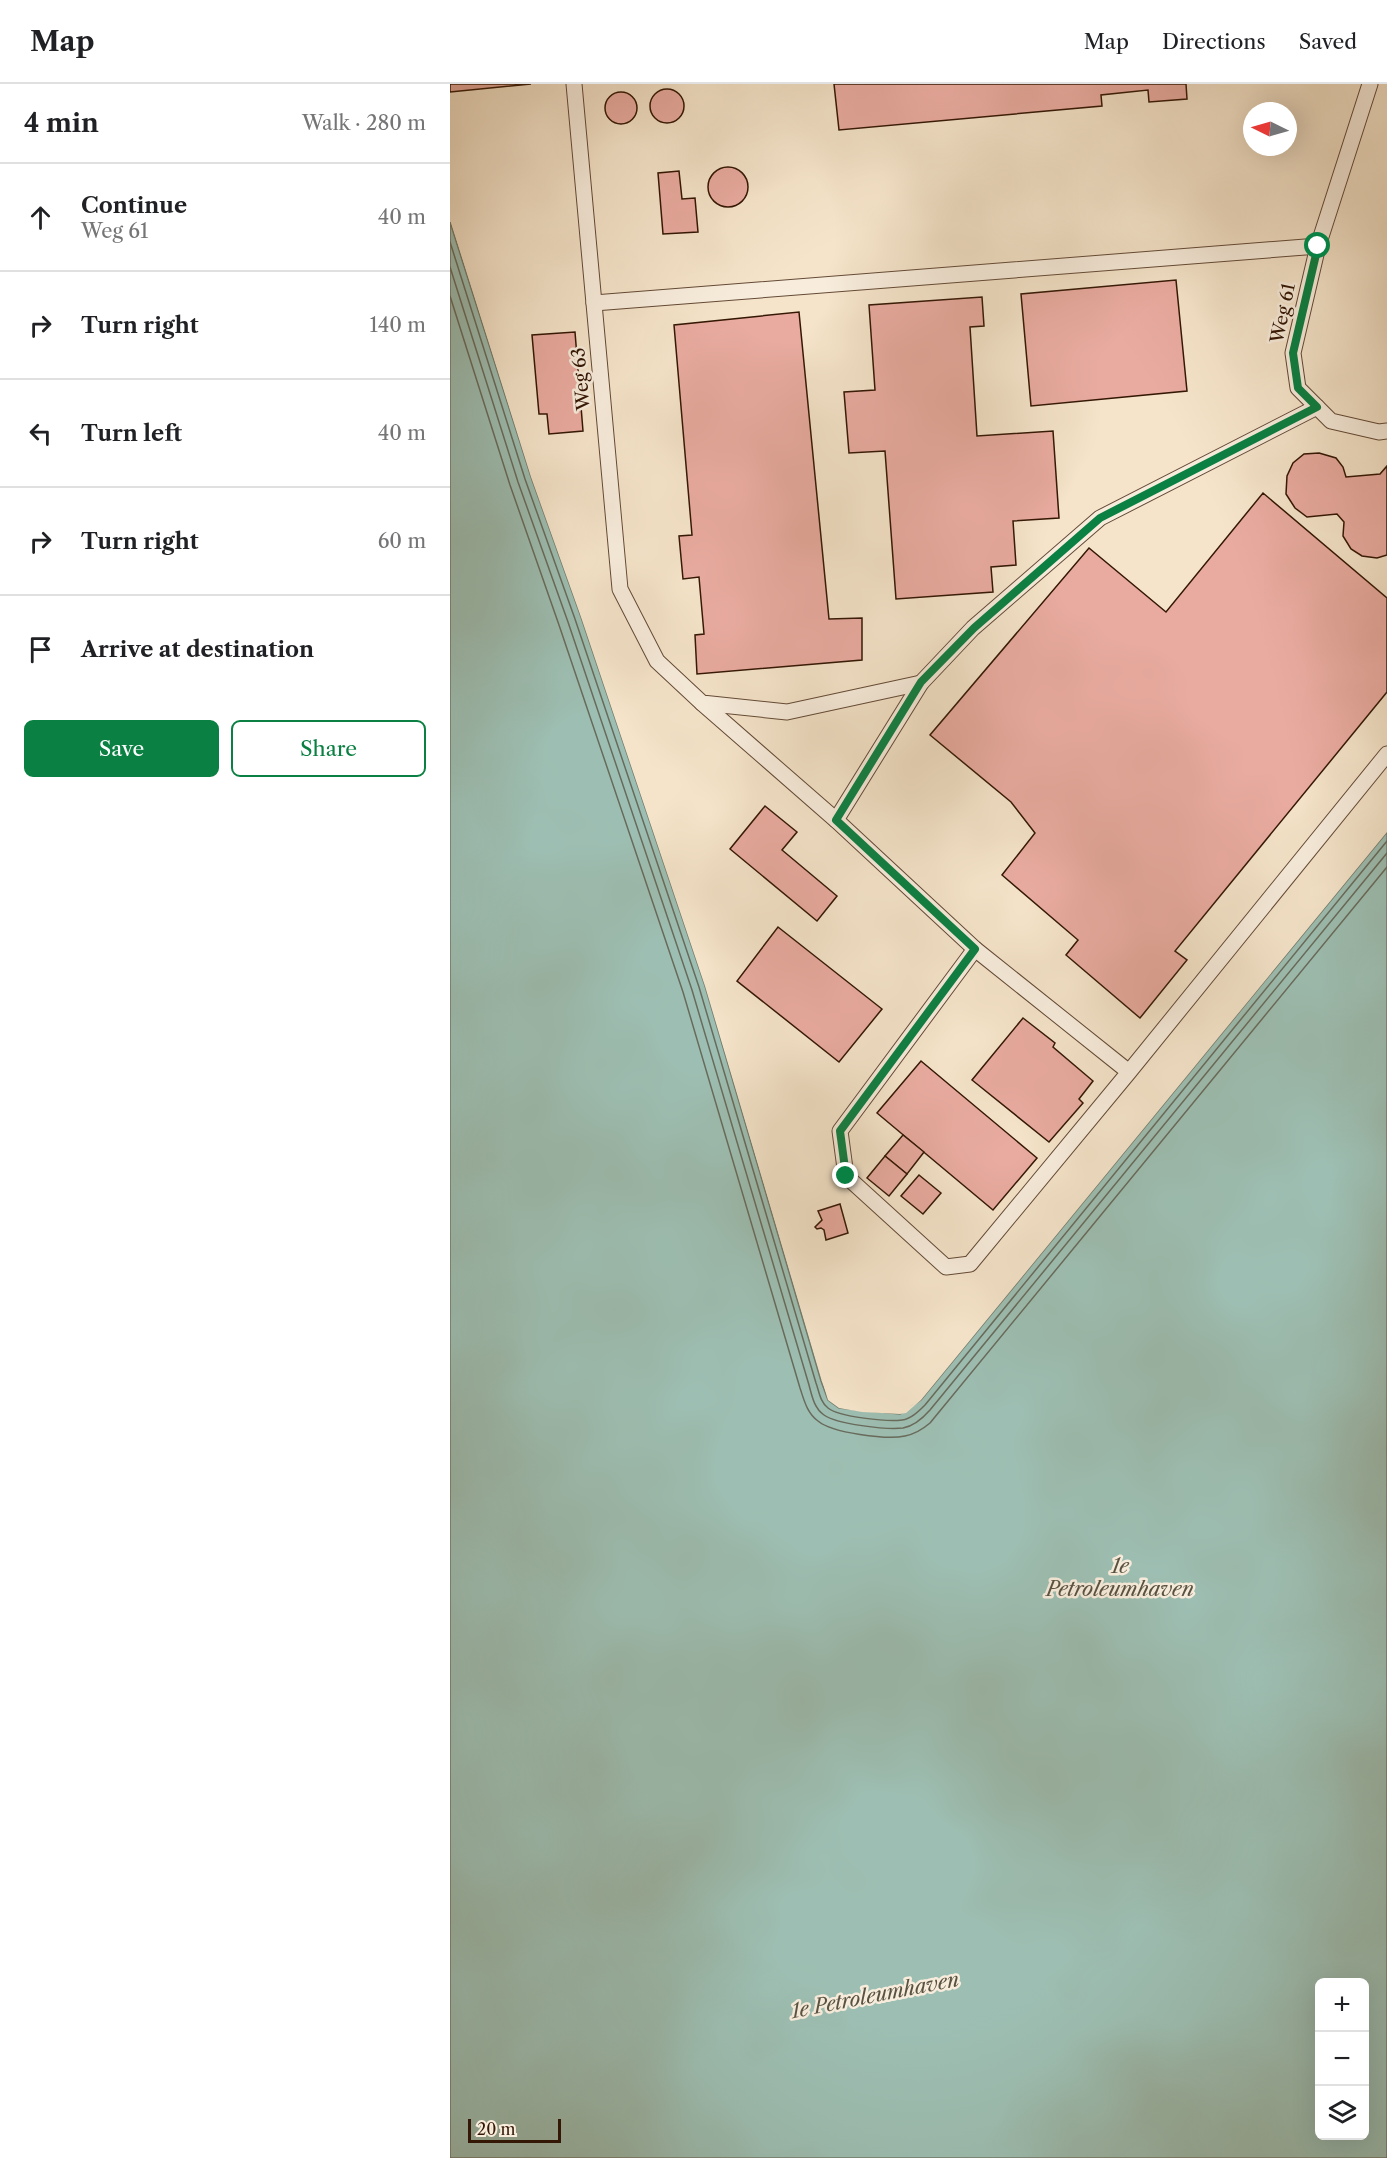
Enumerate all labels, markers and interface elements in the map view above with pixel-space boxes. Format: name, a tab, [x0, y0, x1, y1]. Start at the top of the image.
text: Map	[30, 24, 94, 58]
text: Map	[1084, 29, 1129, 54]
text: Directions	[1162, 29, 1266, 54]
text: Saved	[1299, 29, 1357, 54]
north arrow	[1243, 102, 1297, 156]
text: 4 min	[24, 107, 99, 139]
text: Walk · 280 m	[302, 111, 426, 135]
text: Continue	[81, 192, 187, 219]
icon: ahead	[24, 201, 57, 234]
text: 40 m	[378, 205, 426, 229]
text: Weg 61	[81, 219, 148, 243]
route start	[1304, 232, 1330, 258]
street label: Weg 61	[1266, 281, 1300, 346]
icon: right	[24, 309, 57, 342]
text: Turn right	[81, 312, 199, 339]
text: 140 m	[369, 313, 426, 337]
street label: Weg 63	[567, 347, 595, 412]
icon: left	[24, 417, 57, 450]
text: Turn left	[81, 420, 182, 447]
text: 40 m	[378, 421, 426, 445]
icon: right	[24, 525, 57, 558]
text: Turn right	[81, 528, 199, 555]
text: 60 m	[378, 529, 426, 553]
icon: arrive	[24, 633, 57, 666]
text: Arrive at destination	[81, 636, 314, 663]
button: Save	[24, 720, 219, 777]
button: Share	[231, 720, 426, 777]
route end	[832, 1162, 858, 1188]
water label: 1e Petroleumhaven	[1044, 1554, 1194, 1601]
water label: 1e Petroleumhaven	[788, 1967, 961, 2023]
map controls	[1315, 1978, 1369, 2140]
button: +	[1315, 1978, 1369, 2032]
button: −	[1315, 2032, 1369, 2086]
button: layers	[1315, 2086, 1369, 2140]
scale bar	[468, 2116, 561, 2144]
text: 20 m	[477, 2119, 516, 2139]

